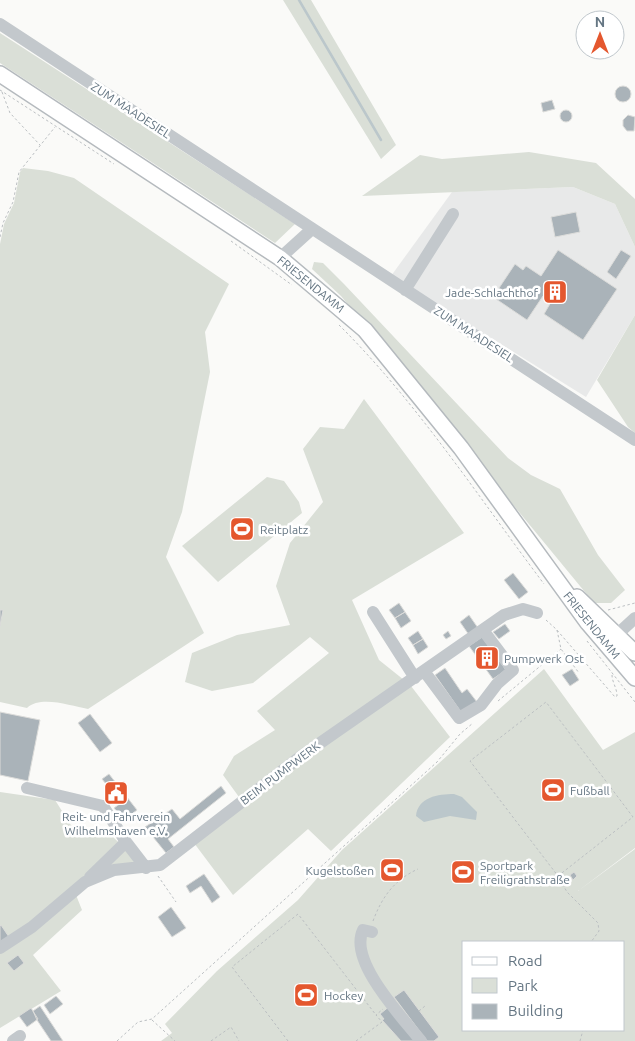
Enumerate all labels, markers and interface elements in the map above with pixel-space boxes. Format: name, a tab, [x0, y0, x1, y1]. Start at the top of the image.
north arrow	[575, 10, 625, 60]
text: N	[595, 14, 605, 30]
street label: ZUM MAADESIEL	[89, 79, 173, 141]
street label: FRIESENDAMM	[275, 253, 347, 315]
building icon: Jade-Schlachthof	[542, 279, 568, 305]
place label: Jade-Schlachthof	[445, 286, 538, 299]
street label: ZUM MAADESIEL	[432, 303, 516, 365]
sports icon: Reitplatz	[229, 516, 255, 542]
place label: Reitplatz	[260, 523, 309, 536]
street label: FRIESENDAMM	[561, 589, 623, 661]
building icon: Pumpwerk Ost	[474, 645, 500, 671]
place label: Pumpwerk Ost	[504, 652, 584, 665]
street label: BEIM PUMPWERK	[238, 738, 323, 807]
sports icon: Fußball	[540, 777, 566, 803]
public building icon: Reit- und Fahrverein Wilhelmshaven e.V.	[103, 780, 129, 806]
place label: Fußball	[570, 784, 610, 797]
place label: Reit- und Fahrverein Wilhelmshaven e.V.	[62, 810, 170, 837]
sports icon: Kugelstoßen	[379, 857, 405, 883]
sports icon: Sportpark Freiligrathstraße	[450, 859, 476, 885]
place label: Sportpark Freiligrathstraße	[480, 859, 570, 886]
place label: Kugelstoßen	[306, 864, 374, 877]
legend	[462, 941, 625, 1031]
text: Road	[508, 952, 543, 969]
text: Park	[508, 977, 538, 994]
sports icon: Hockey	[293, 982, 319, 1008]
place label: Hockey	[324, 989, 363, 1002]
text: Building	[508, 1002, 563, 1019]

